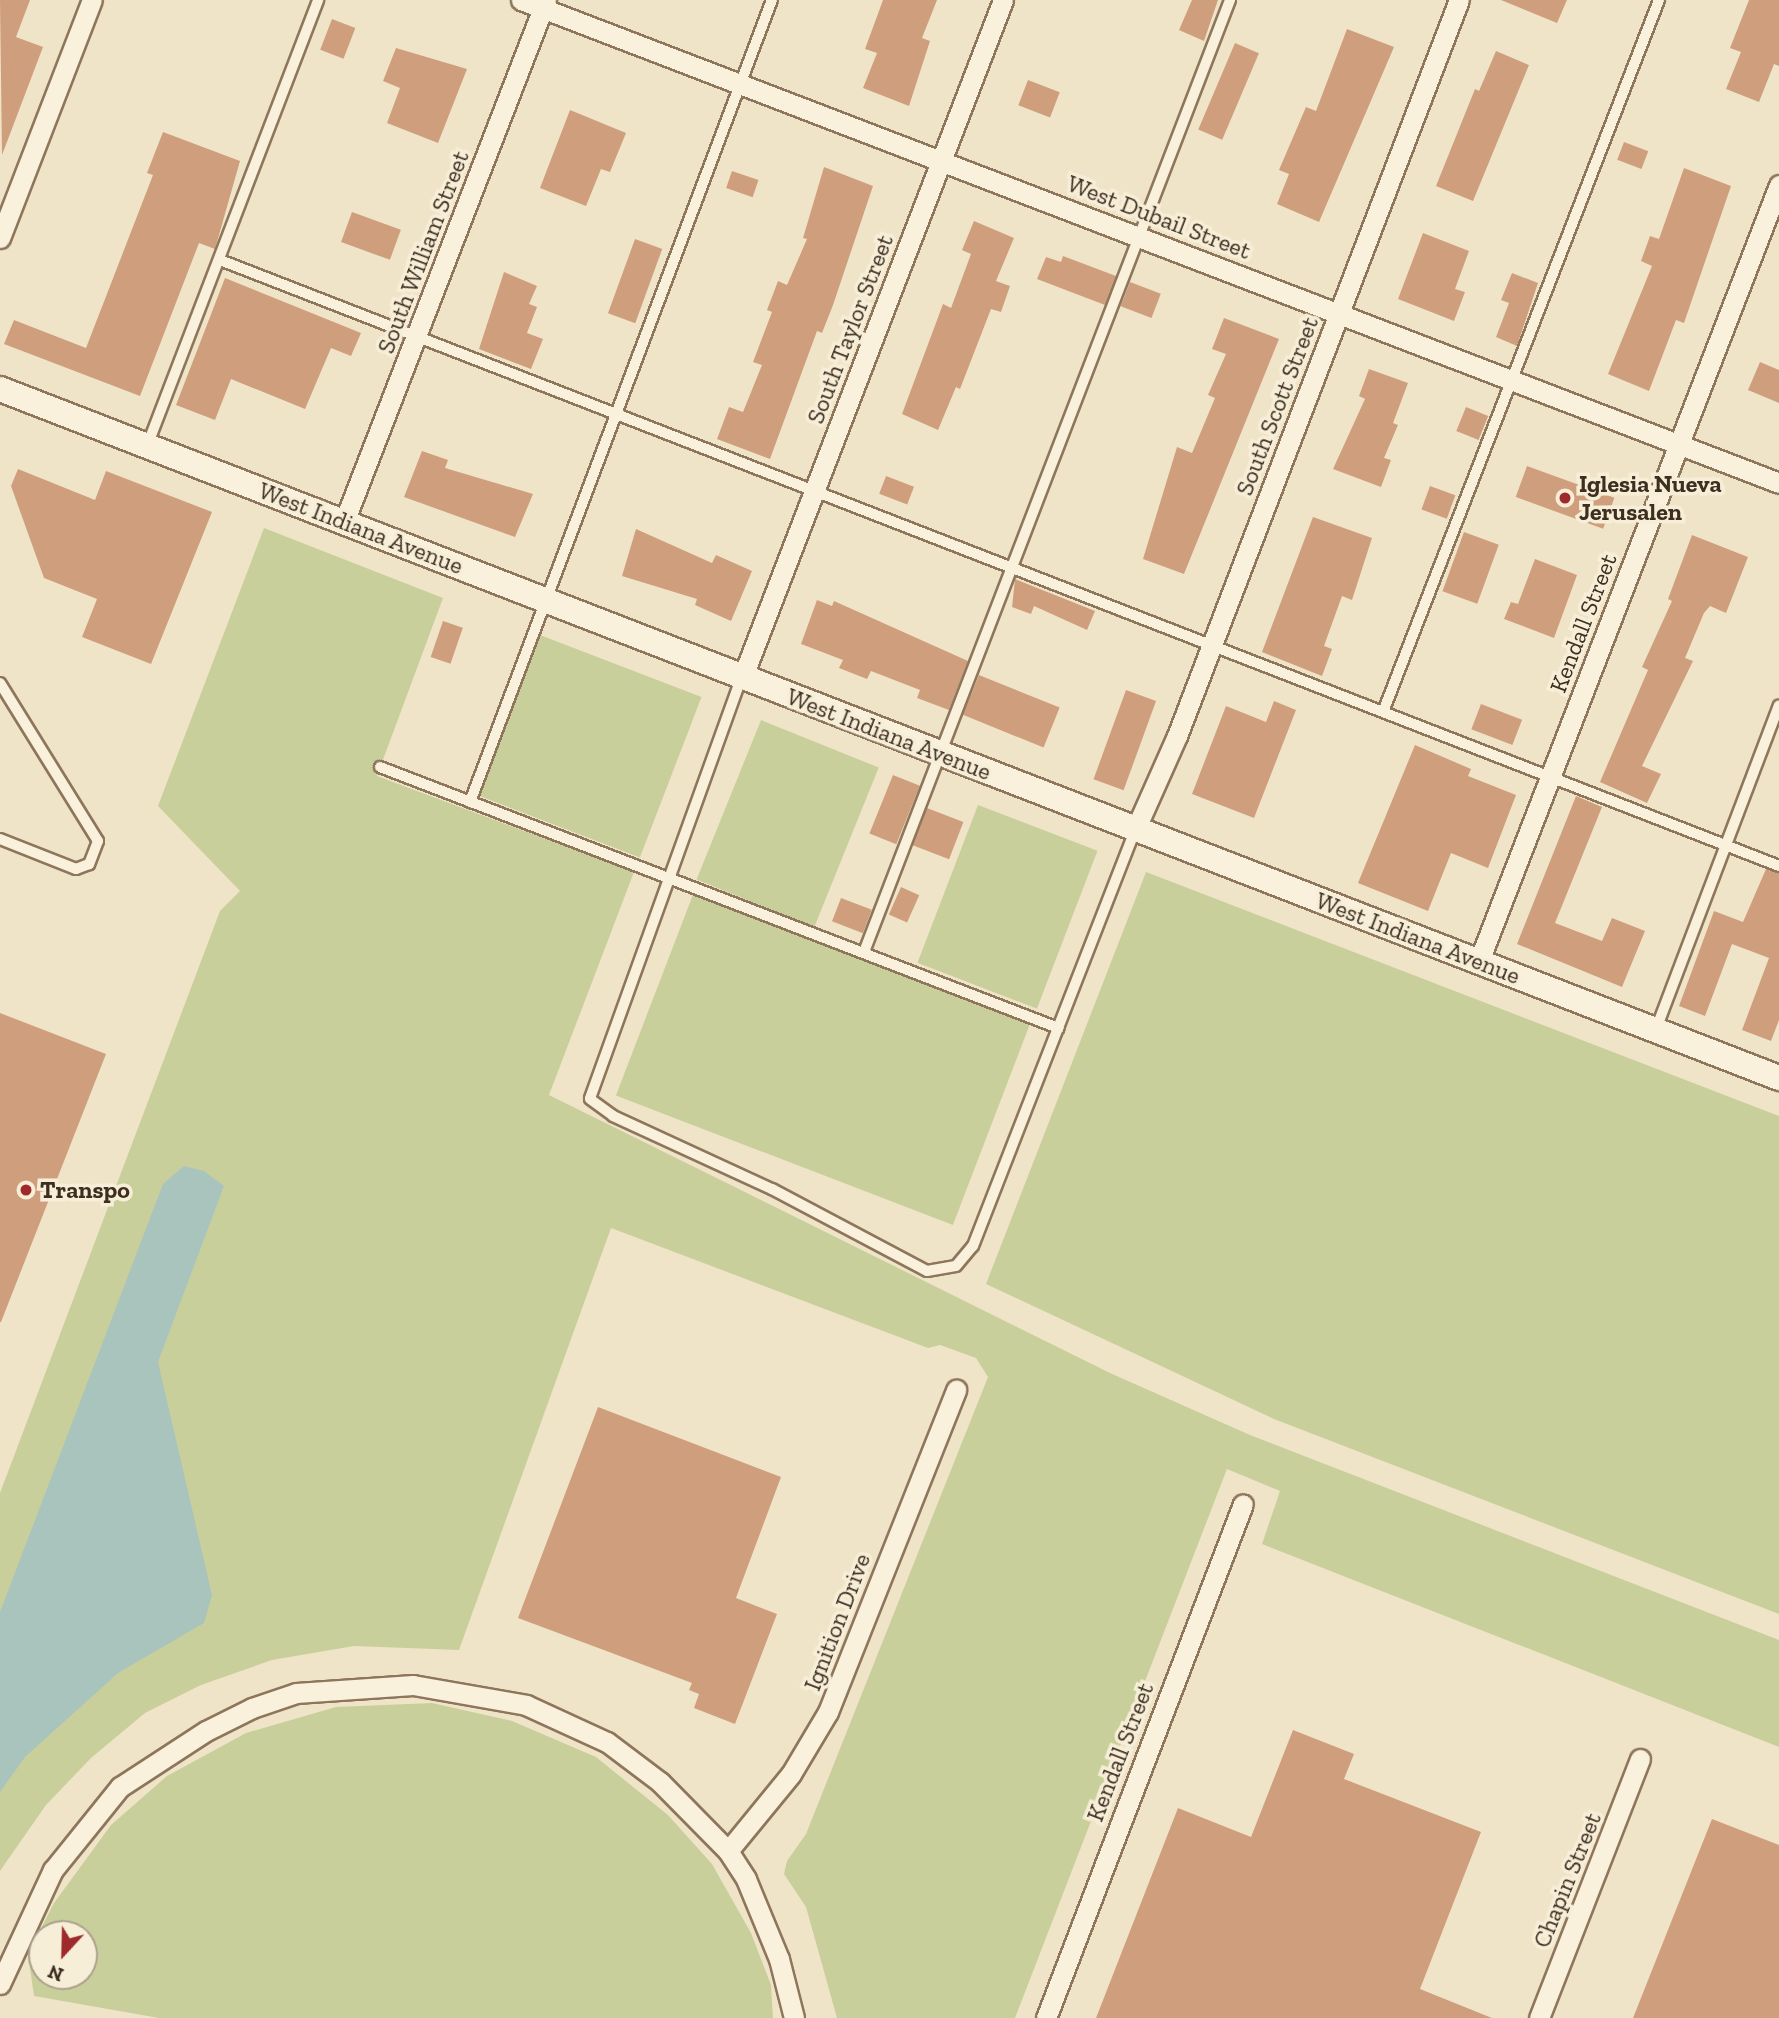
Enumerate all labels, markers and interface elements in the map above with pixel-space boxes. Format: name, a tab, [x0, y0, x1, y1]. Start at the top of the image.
street label: South William Street	[371, 146, 475, 358]
street label: West Dubail Street	[1063, 169, 1255, 265]
street label: South Taylor Street	[801, 230, 899, 428]
street label: South Scott Street	[1230, 313, 1324, 499]
place label: Iglesia Nueva Jerusalen	[1579, 470, 1722, 526]
street label: West Indiana Avenue	[254, 476, 468, 580]
marker: Iglesia Nueva Jerusalen	[1557, 490, 1573, 506]
street label: Kendall Street	[1543, 550, 1623, 696]
street label: West Indiana Avenue	[782, 682, 996, 786]
street label: West Indiana Avenue	[1311, 886, 1525, 990]
place label: Transpo	[40, 1176, 130, 1204]
marker: Transpo	[18, 1182, 34, 1198]
street label: Ignition Drive	[798, 1549, 876, 1695]
street label: Kendall Street	[1080, 1679, 1160, 1825]
street label: Chapin Street	[1527, 1808, 1607, 1952]
north arrow	[28, 1920, 98, 1990]
text: N	[45, 1960, 67, 1986]

